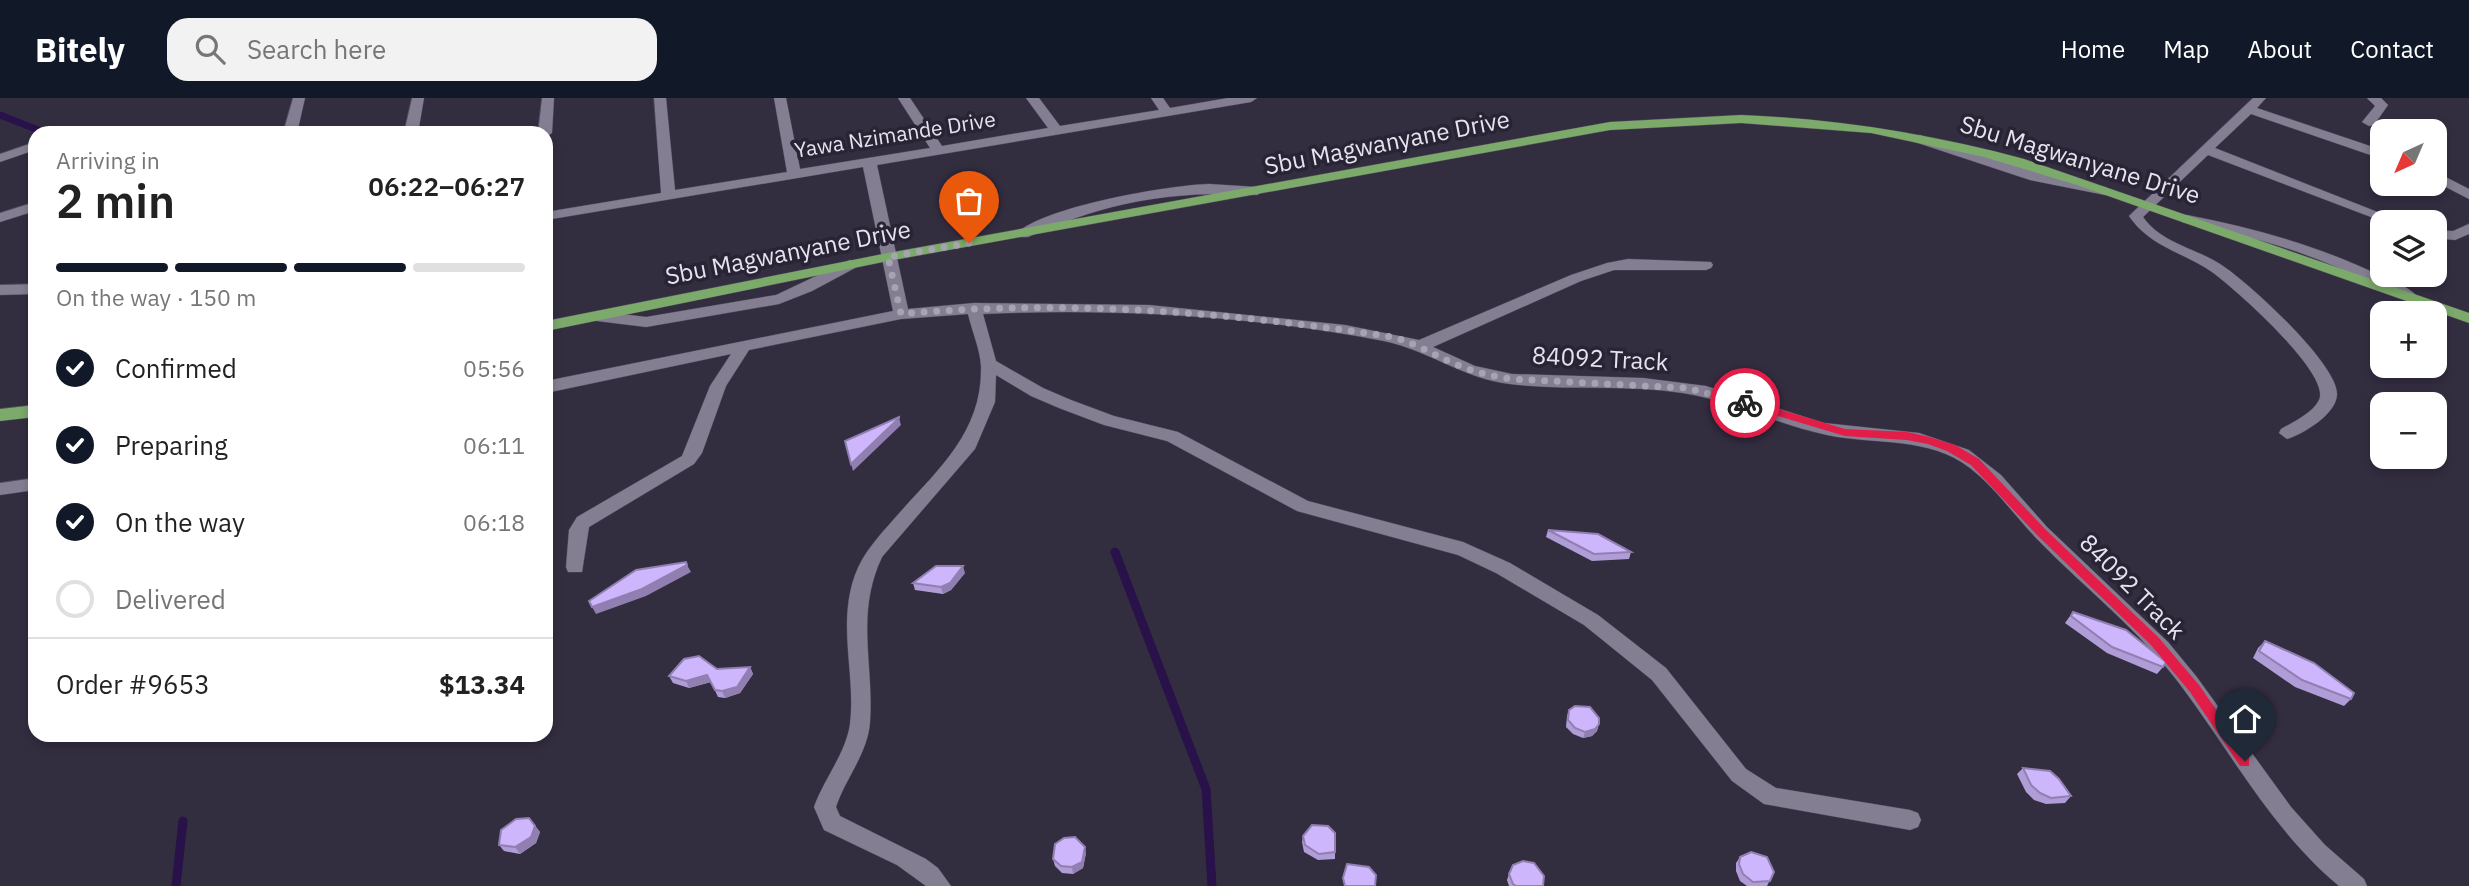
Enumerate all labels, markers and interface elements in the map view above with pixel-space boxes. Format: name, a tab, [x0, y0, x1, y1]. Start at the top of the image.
search box	[167, 18, 657, 81]
text: Bitely	[35, 28, 125, 71]
icon: search	[191, 30, 229, 68]
text: Search here	[247, 32, 386, 66]
text: Home	[2061, 33, 2125, 65]
text: Map	[2163, 33, 2209, 65]
text: About	[2247, 33, 2312, 65]
text: Contact	[2350, 33, 2434, 65]
street label: Sbu Magwanyane Drive	[1261, 103, 1512, 182]
street label: Yawa Nzimande Drive	[792, 104, 997, 164]
street label: Sbu Magwanyane Drive	[1956, 107, 2204, 211]
north arrow	[2370, 119, 2446, 196]
map controls	[2370, 119, 2447, 469]
text: Arriving in	[56, 145, 160, 175]
text: 06:22–06:27	[368, 169, 525, 203]
text: 2 min	[56, 171, 175, 231]
pin	[939, 171, 999, 243]
icon: bag	[950, 182, 988, 220]
button: layers	[2370, 210, 2447, 287]
street label: Sbu Magwanyane Drive	[662, 213, 913, 292]
text: On the way · 150 m	[56, 282, 256, 312]
button: +	[2370, 301, 2447, 378]
street label: 84092 Track	[1531, 338, 1669, 378]
icon: check	[56, 349, 94, 387]
text: Confirmed	[115, 351, 237, 385]
text: 05:56	[463, 353, 525, 383]
courier	[1710, 368, 1780, 438]
icon: bike	[1726, 384, 1764, 422]
button: −	[2370, 392, 2447, 469]
icon: check	[56, 426, 94, 464]
text: Preparing	[115, 428, 228, 462]
text: 06:11	[463, 430, 525, 460]
icon: check	[56, 503, 94, 541]
text: On the way	[115, 505, 245, 539]
text: 06:18	[463, 507, 525, 537]
street label: 84092 Track	[2073, 527, 2193, 646]
text: Delivered	[115, 582, 226, 616]
text: Order #9653	[56, 667, 210, 701]
text: $13.34	[439, 667, 525, 701]
pin	[2215, 689, 2275, 761]
icon: home	[2226, 700, 2264, 738]

